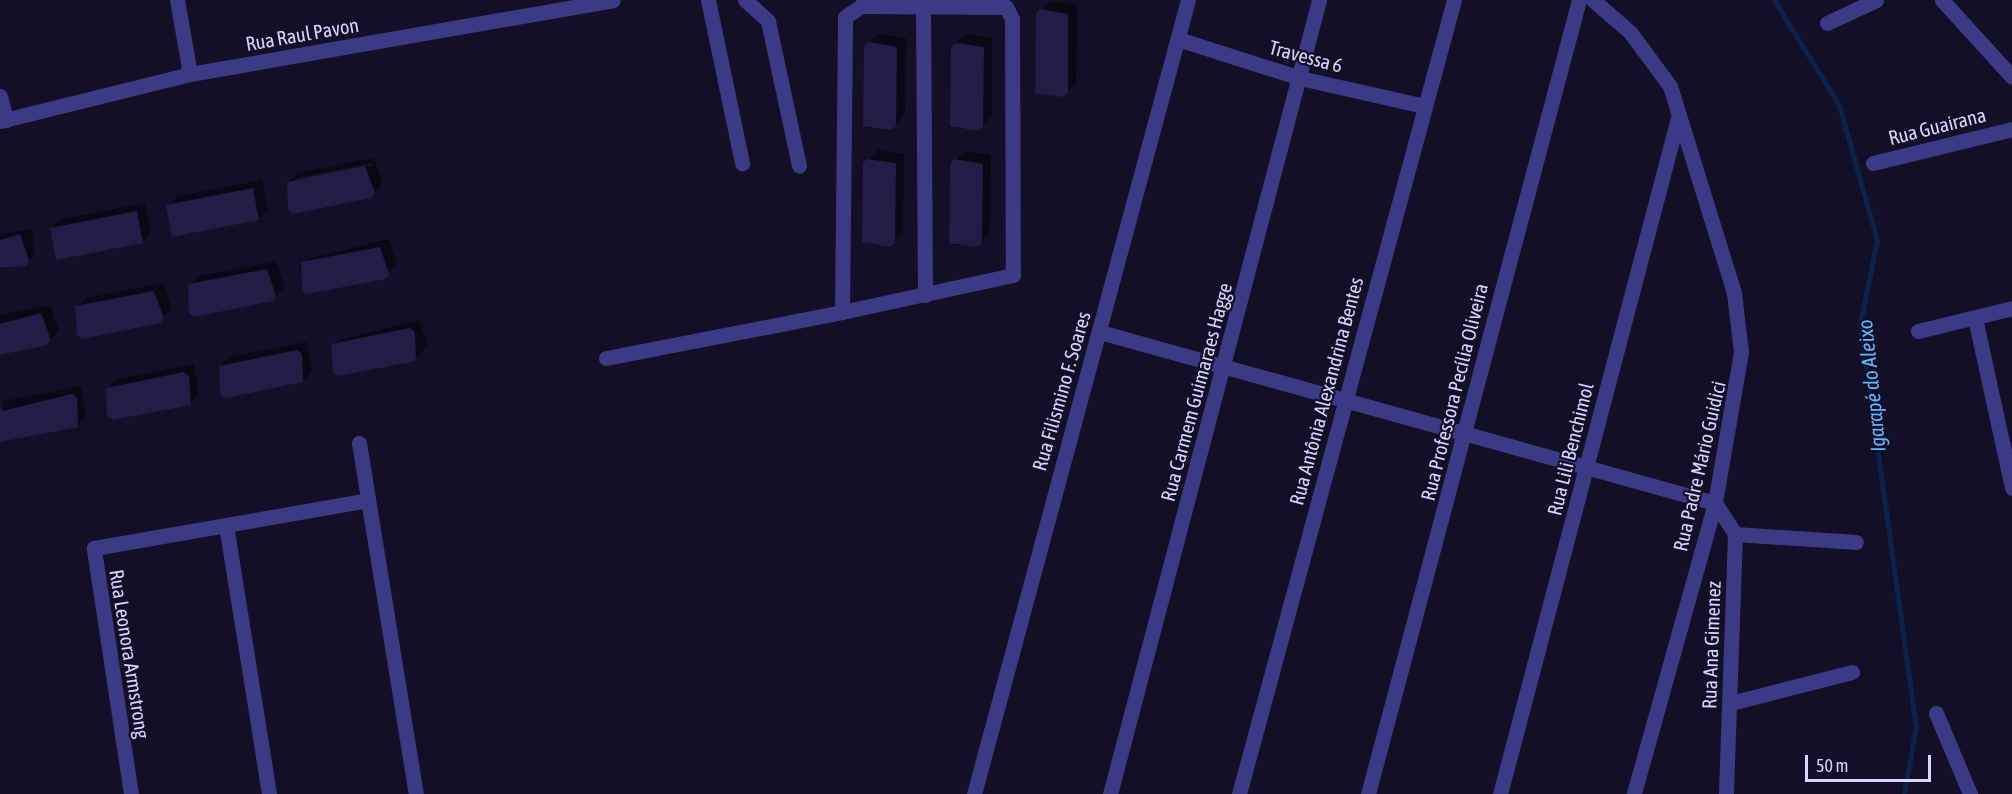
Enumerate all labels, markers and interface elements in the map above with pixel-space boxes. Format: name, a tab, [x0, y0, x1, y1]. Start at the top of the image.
street label: Rua Raul Pavon	[244, 12, 360, 56]
street label: Travessa 6	[1267, 35, 1345, 77]
street label: Rua Guairana	[1886, 102, 1988, 150]
street label: Rua Antônia Alexandrina Bentes	[1284, 274, 1368, 508]
street label: Rua Carmem Guimaraes Hagge	[1155, 280, 1237, 504]
street label: Rua Professora Pecília Oliveira	[1415, 281, 1493, 503]
street label: Rua Filismino F. Soares	[1027, 309, 1095, 473]
water label: Igarapé do Aleixo	[1852, 319, 1890, 453]
street label: Rua Padre Mário Guidici	[1668, 379, 1730, 553]
street label: Rua Lili Benchimol	[1542, 380, 1598, 518]
street label: Rua Leonora Armstrong	[105, 568, 155, 740]
street label: Rua Ana Gimenez	[1697, 581, 1725, 709]
scale bar	[1808, 743, 1934, 781]
text: 50 m	[1816, 755, 1848, 776]

